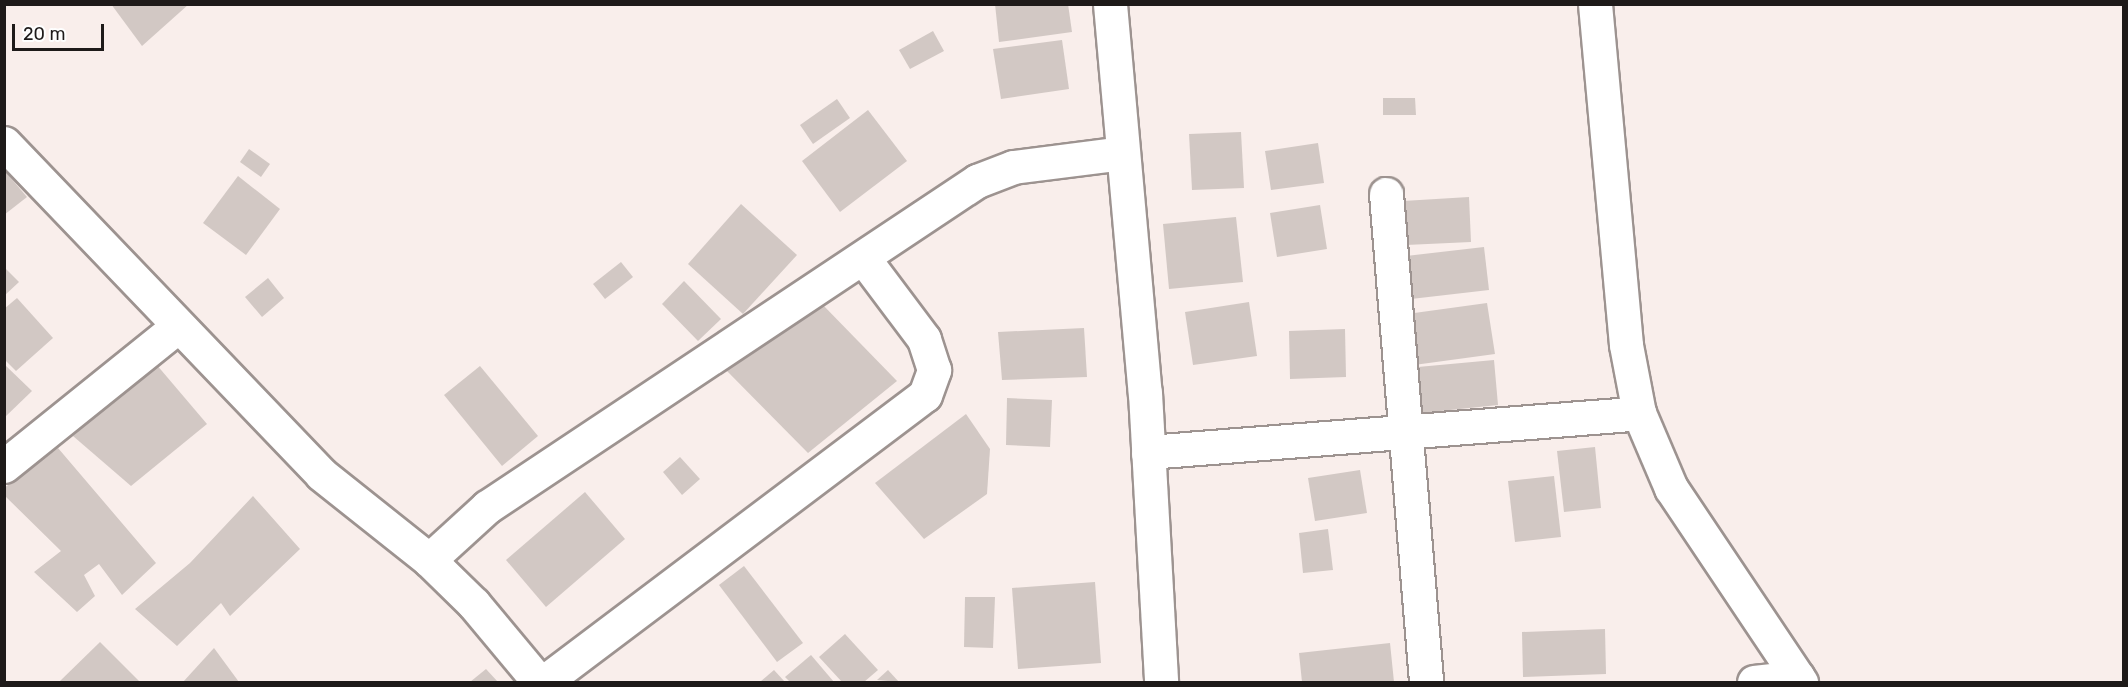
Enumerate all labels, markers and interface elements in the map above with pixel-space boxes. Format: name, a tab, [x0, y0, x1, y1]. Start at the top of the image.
scale bar	[15, 12, 106, 50]
text: 20 m	[23, 23, 65, 45]

